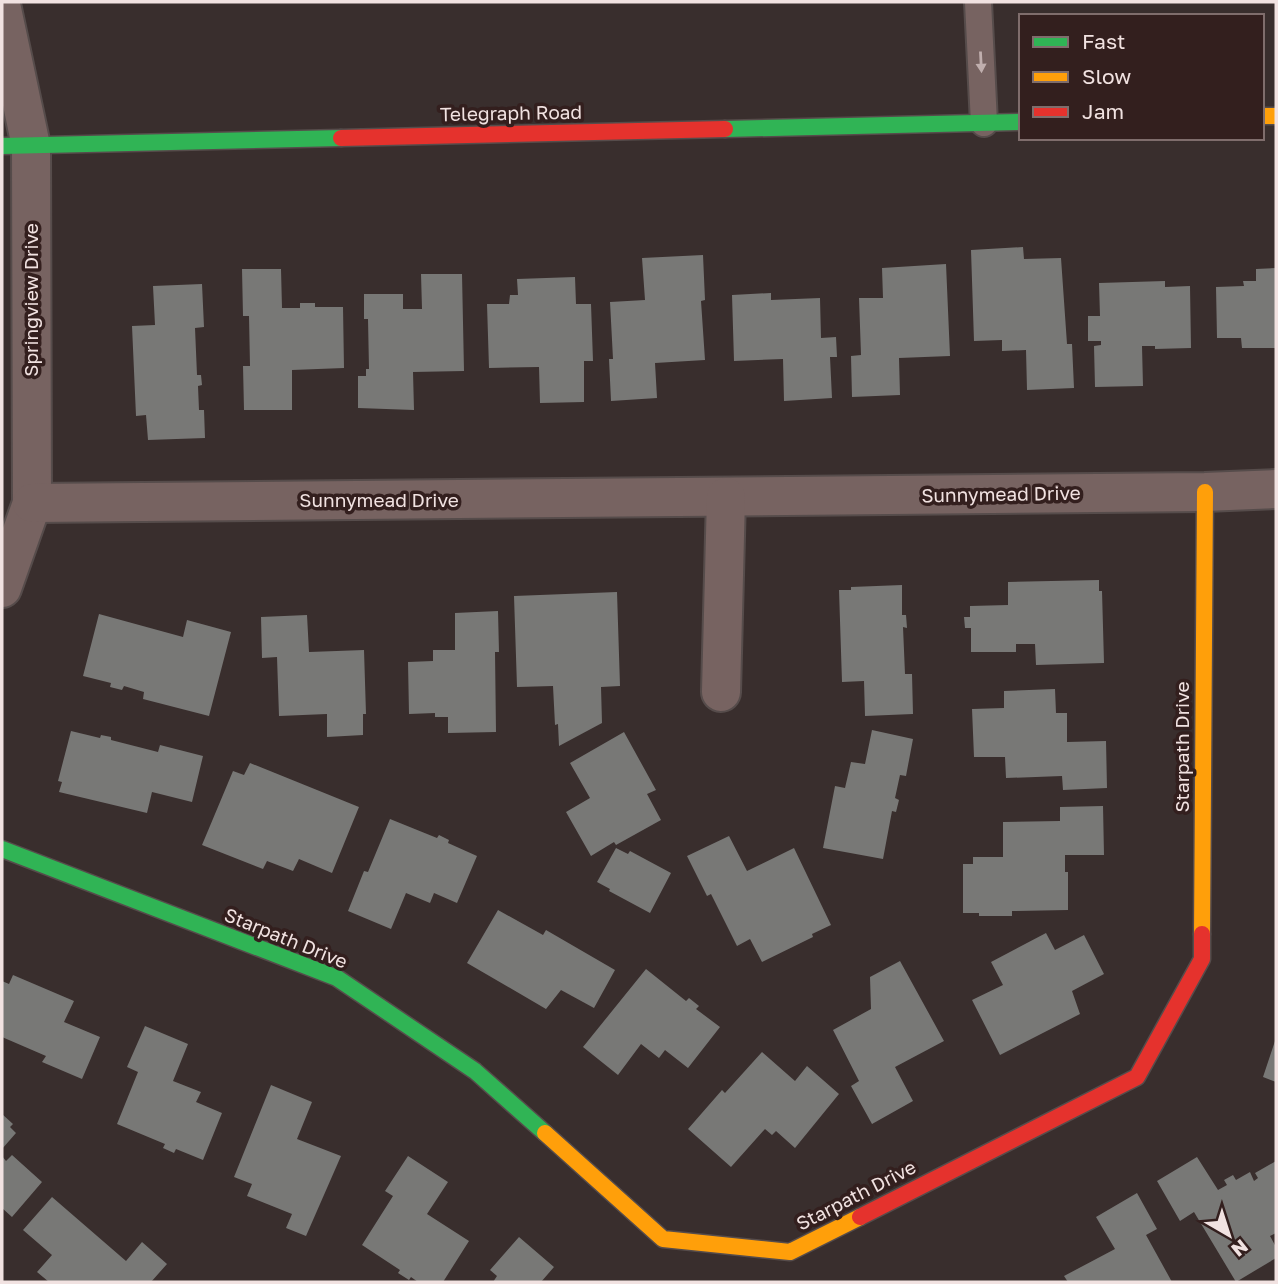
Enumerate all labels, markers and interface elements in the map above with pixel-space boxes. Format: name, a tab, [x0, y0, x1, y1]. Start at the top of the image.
legend	[1019, 14, 1264, 140]
text: Fast	[1082, 28, 1125, 54]
one-way arrow	[975, 52, 986, 74]
text: Slow	[1082, 63, 1131, 89]
text: Jam	[1082, 98, 1124, 124]
street label: Telegraph Road	[440, 100, 582, 125]
street label: Springview Drive	[19, 223, 42, 377]
street label: Sunnymead Drive	[921, 481, 1081, 506]
street label: Sunnymead Drive	[299, 488, 459, 511]
street label: Starpath Drive	[1170, 682, 1193, 812]
street label: Starpath Drive	[221, 902, 351, 973]
street label: Starpath Drive	[792, 1155, 919, 1235]
north arrow	[1194, 1200, 1264, 1270]
text: N	[1227, 1235, 1253, 1262]

